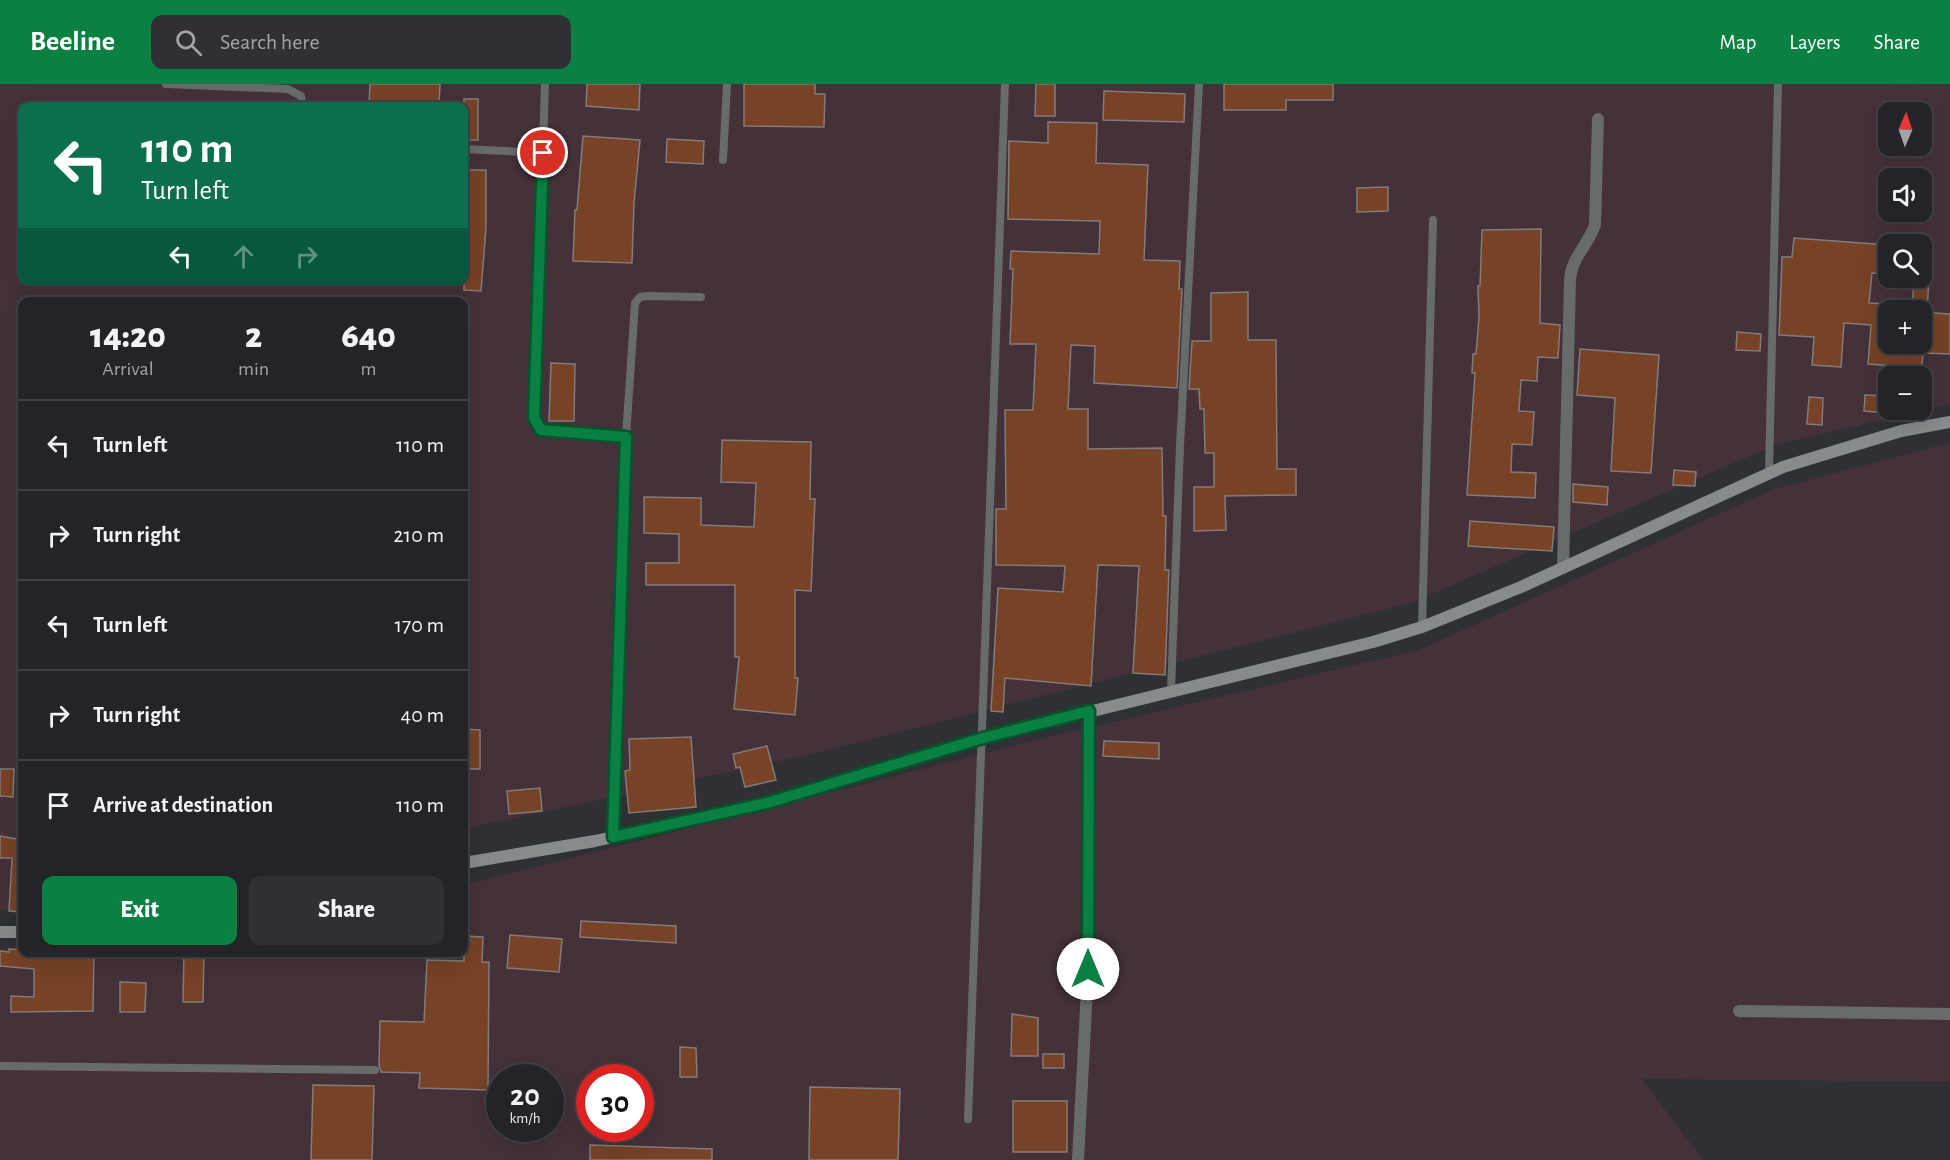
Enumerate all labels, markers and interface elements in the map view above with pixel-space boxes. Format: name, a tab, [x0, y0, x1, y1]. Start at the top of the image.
search box	[151, 15, 571, 69]
icon: search	[172, 26, 205, 59]
text: Beeline	[30, 28, 115, 56]
text: Search here	[220, 31, 320, 53]
text: Map	[1720, 32, 1756, 53]
text: Layers	[1789, 32, 1840, 53]
text: Share	[1873, 32, 1920, 53]
north arrow	[1878, 102, 1932, 156]
map controls	[1878, 102, 1932, 420]
icon: left	[42, 126, 120, 204]
pin	[517, 127, 568, 178]
text: 110 m	[141, 128, 233, 170]
icon: arrive	[526, 136, 559, 169]
button: sound	[1878, 168, 1932, 222]
text: Turn left	[141, 177, 229, 204]
button: search	[1878, 234, 1932, 288]
icon: left	[164, 240, 197, 273]
icon: ahead	[227, 240, 260, 273]
icon: right	[290, 240, 323, 273]
button: +	[1878, 300, 1932, 354]
text: 14:20	[90, 318, 166, 354]
text: 2	[245, 318, 262, 354]
text: 640	[341, 318, 396, 354]
text: Arrival	[102, 359, 154, 379]
text: min	[238, 359, 269, 379]
text: m	[361, 359, 377, 379]
button: −	[1878, 366, 1932, 420]
icon: left	[42, 429, 75, 462]
text: Turn left	[93, 434, 167, 456]
text: 110 m	[396, 434, 444, 456]
icon: right	[42, 519, 75, 552]
text: Turn right	[93, 524, 180, 546]
text: 210 m	[394, 524, 444, 546]
icon: left	[42, 609, 75, 642]
text: Turn left	[93, 614, 167, 636]
text: 170 m	[394, 614, 444, 636]
icon: right	[42, 699, 75, 732]
text: Turn right	[93, 704, 180, 726]
text: 40 m	[401, 704, 444, 726]
icon: arrive	[42, 789, 75, 822]
text: Arrive at destination	[93, 794, 273, 816]
text: 110 m	[396, 794, 444, 816]
button: Exit	[42, 876, 237, 945]
button: Share	[249, 876, 444, 945]
position arrow	[1056, 937, 1120, 1001]
speed limit sign: 30	[576, 1064, 654, 1142]
text: 20	[510, 1081, 540, 1111]
text: km/h	[510, 1111, 540, 1126]

